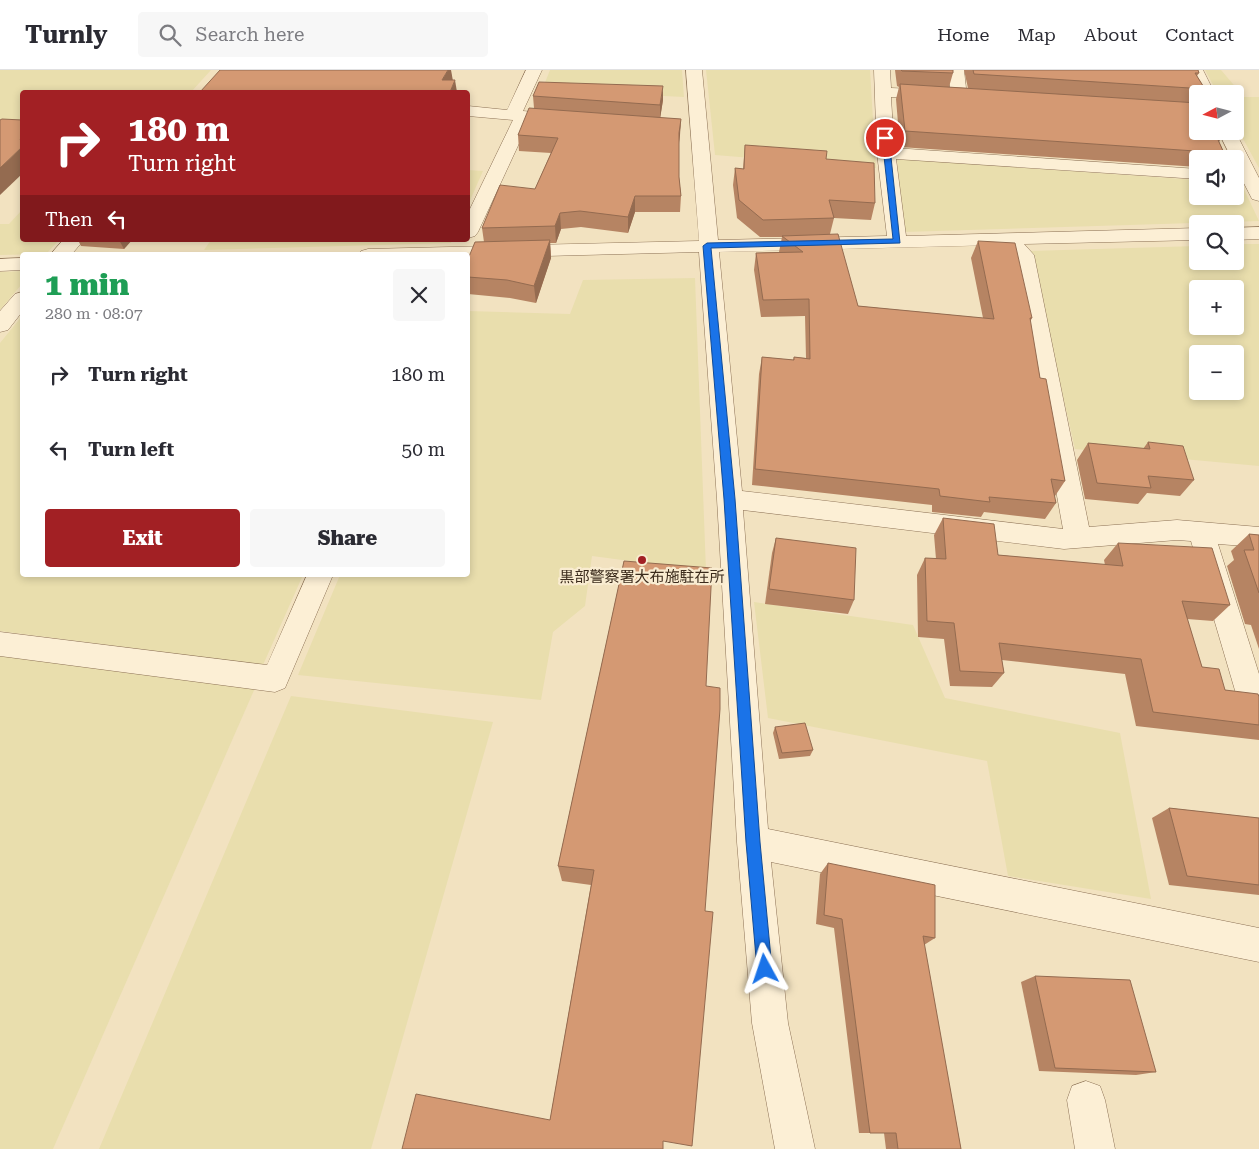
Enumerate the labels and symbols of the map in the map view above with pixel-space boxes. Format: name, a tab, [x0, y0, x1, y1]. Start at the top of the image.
north arrow	[1189, 85, 1244, 140]
pin	[864, 117, 906, 159]
marker: 黒部警察署大布施駐在所	[636, 554, 648, 566]
place label: 黒部警察署大布施駐在所	[559, 568, 725, 586]
position arrow	[738, 942, 790, 994]

